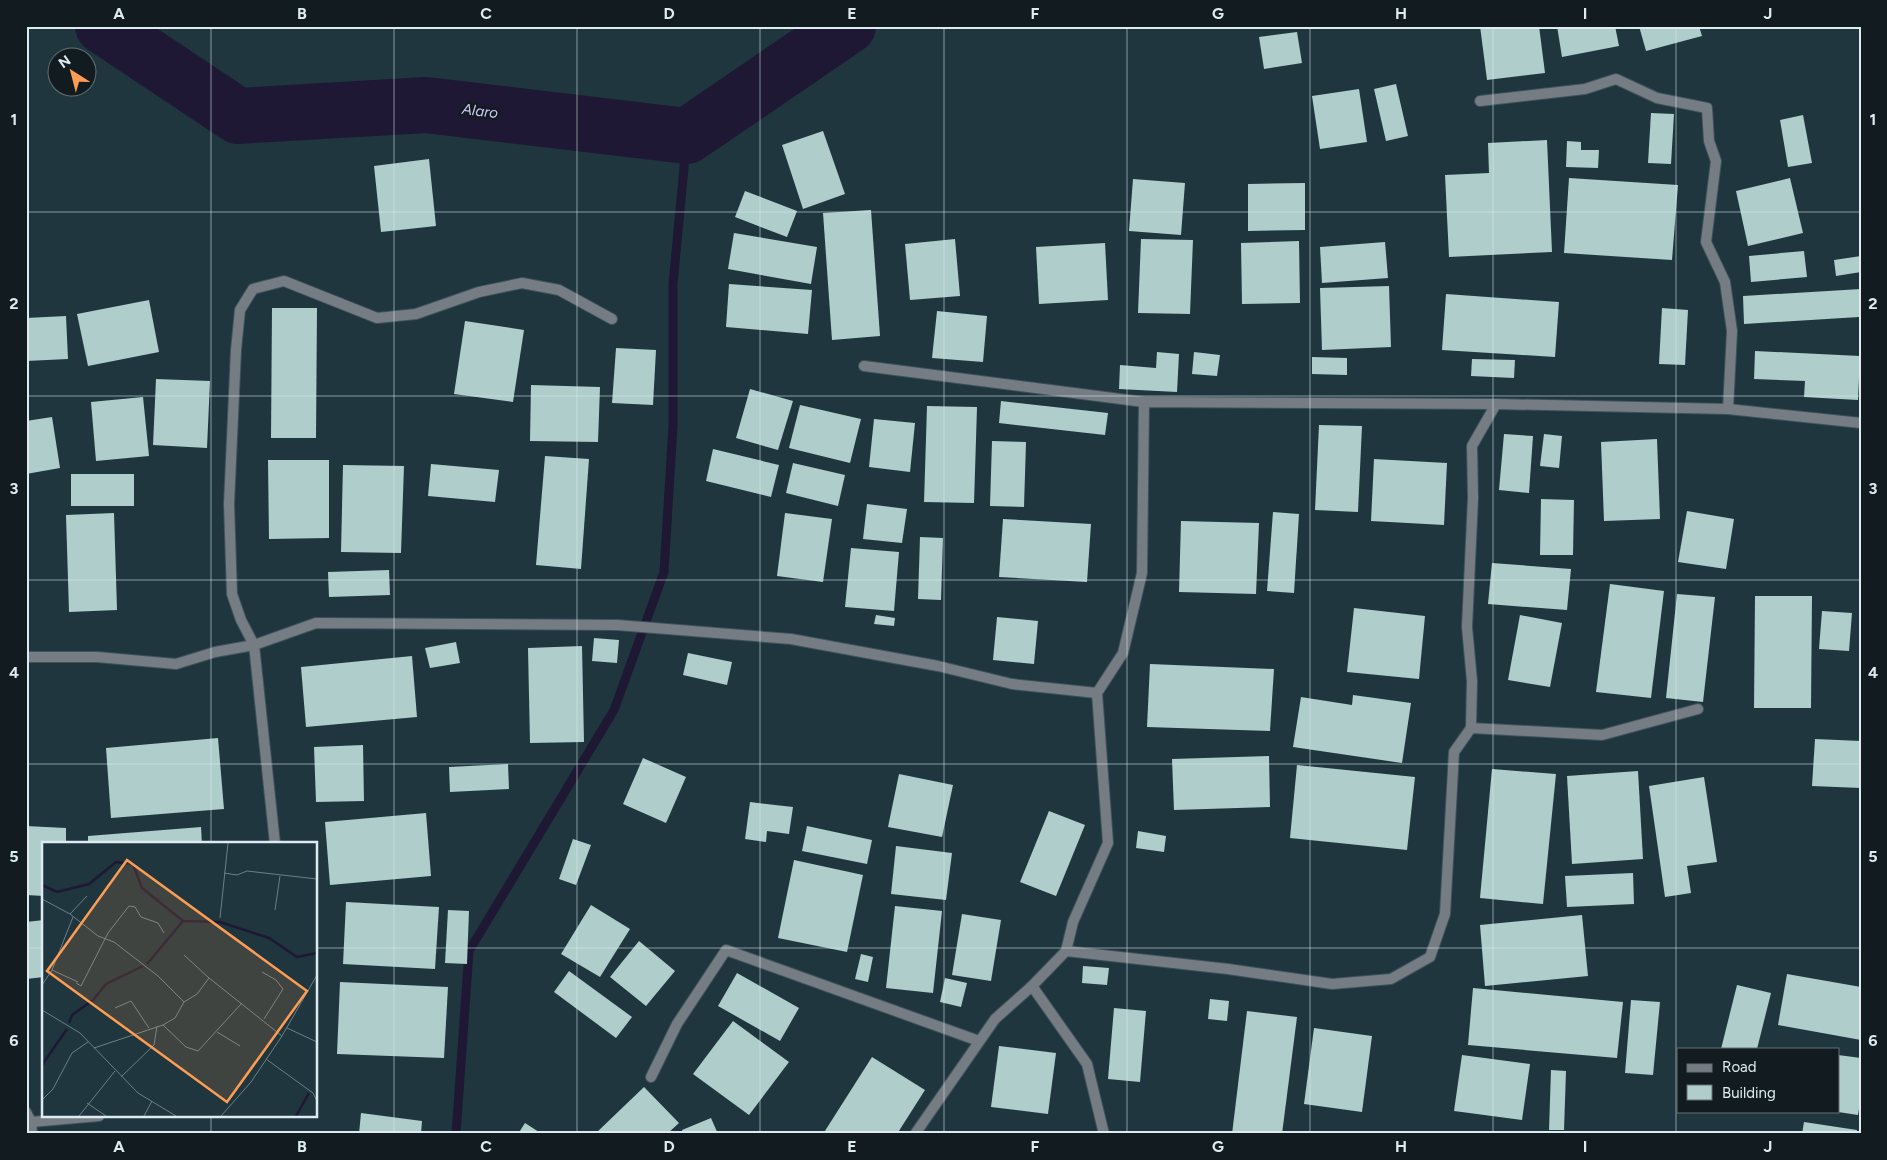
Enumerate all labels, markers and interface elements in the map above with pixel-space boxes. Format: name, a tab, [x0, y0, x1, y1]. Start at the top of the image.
text: A	[113, 4, 125, 23]
text: B	[297, 4, 307, 23]
text: C	[480, 4, 492, 23]
text: D	[663, 4, 675, 23]
text: E	[847, 4, 857, 23]
text: F	[1031, 4, 1040, 23]
text: G	[1212, 4, 1224, 23]
text: H	[1395, 4, 1407, 23]
text: I	[1583, 4, 1587, 23]
text: J	[1764, 4, 1772, 23]
north arrow	[48, 48, 98, 98]
text: N	[55, 52, 74, 72]
water label: Alaro	[460, 100, 499, 122]
text: 1	[11, 110, 17, 129]
text: 1	[1870, 110, 1876, 129]
text: 2	[9, 294, 19, 313]
text: 2	[1868, 294, 1878, 313]
text: 3	[10, 479, 19, 498]
text: 3	[1869, 479, 1878, 498]
text: 4	[9, 663, 19, 682]
text: 4	[1868, 663, 1878, 682]
inset map	[42, 842, 318, 1118]
text: 5	[9, 847, 19, 866]
text: 5	[1868, 847, 1878, 866]
text: 6	[9, 1031, 19, 1050]
text: 6	[1868, 1031, 1878, 1050]
legend	[1677, 1048, 1840, 1112]
text: Road	[1722, 1058, 1757, 1076]
text: Building	[1722, 1084, 1776, 1102]
text: A	[113, 1137, 125, 1156]
text: B	[297, 1137, 307, 1156]
text: C	[480, 1137, 492, 1156]
text: D	[663, 1137, 675, 1156]
text: E	[847, 1137, 857, 1156]
text: F	[1031, 1137, 1040, 1156]
text: G	[1212, 1137, 1224, 1156]
text: H	[1395, 1137, 1407, 1156]
text: I	[1583, 1137, 1587, 1156]
text: J	[1764, 1137, 1772, 1156]

